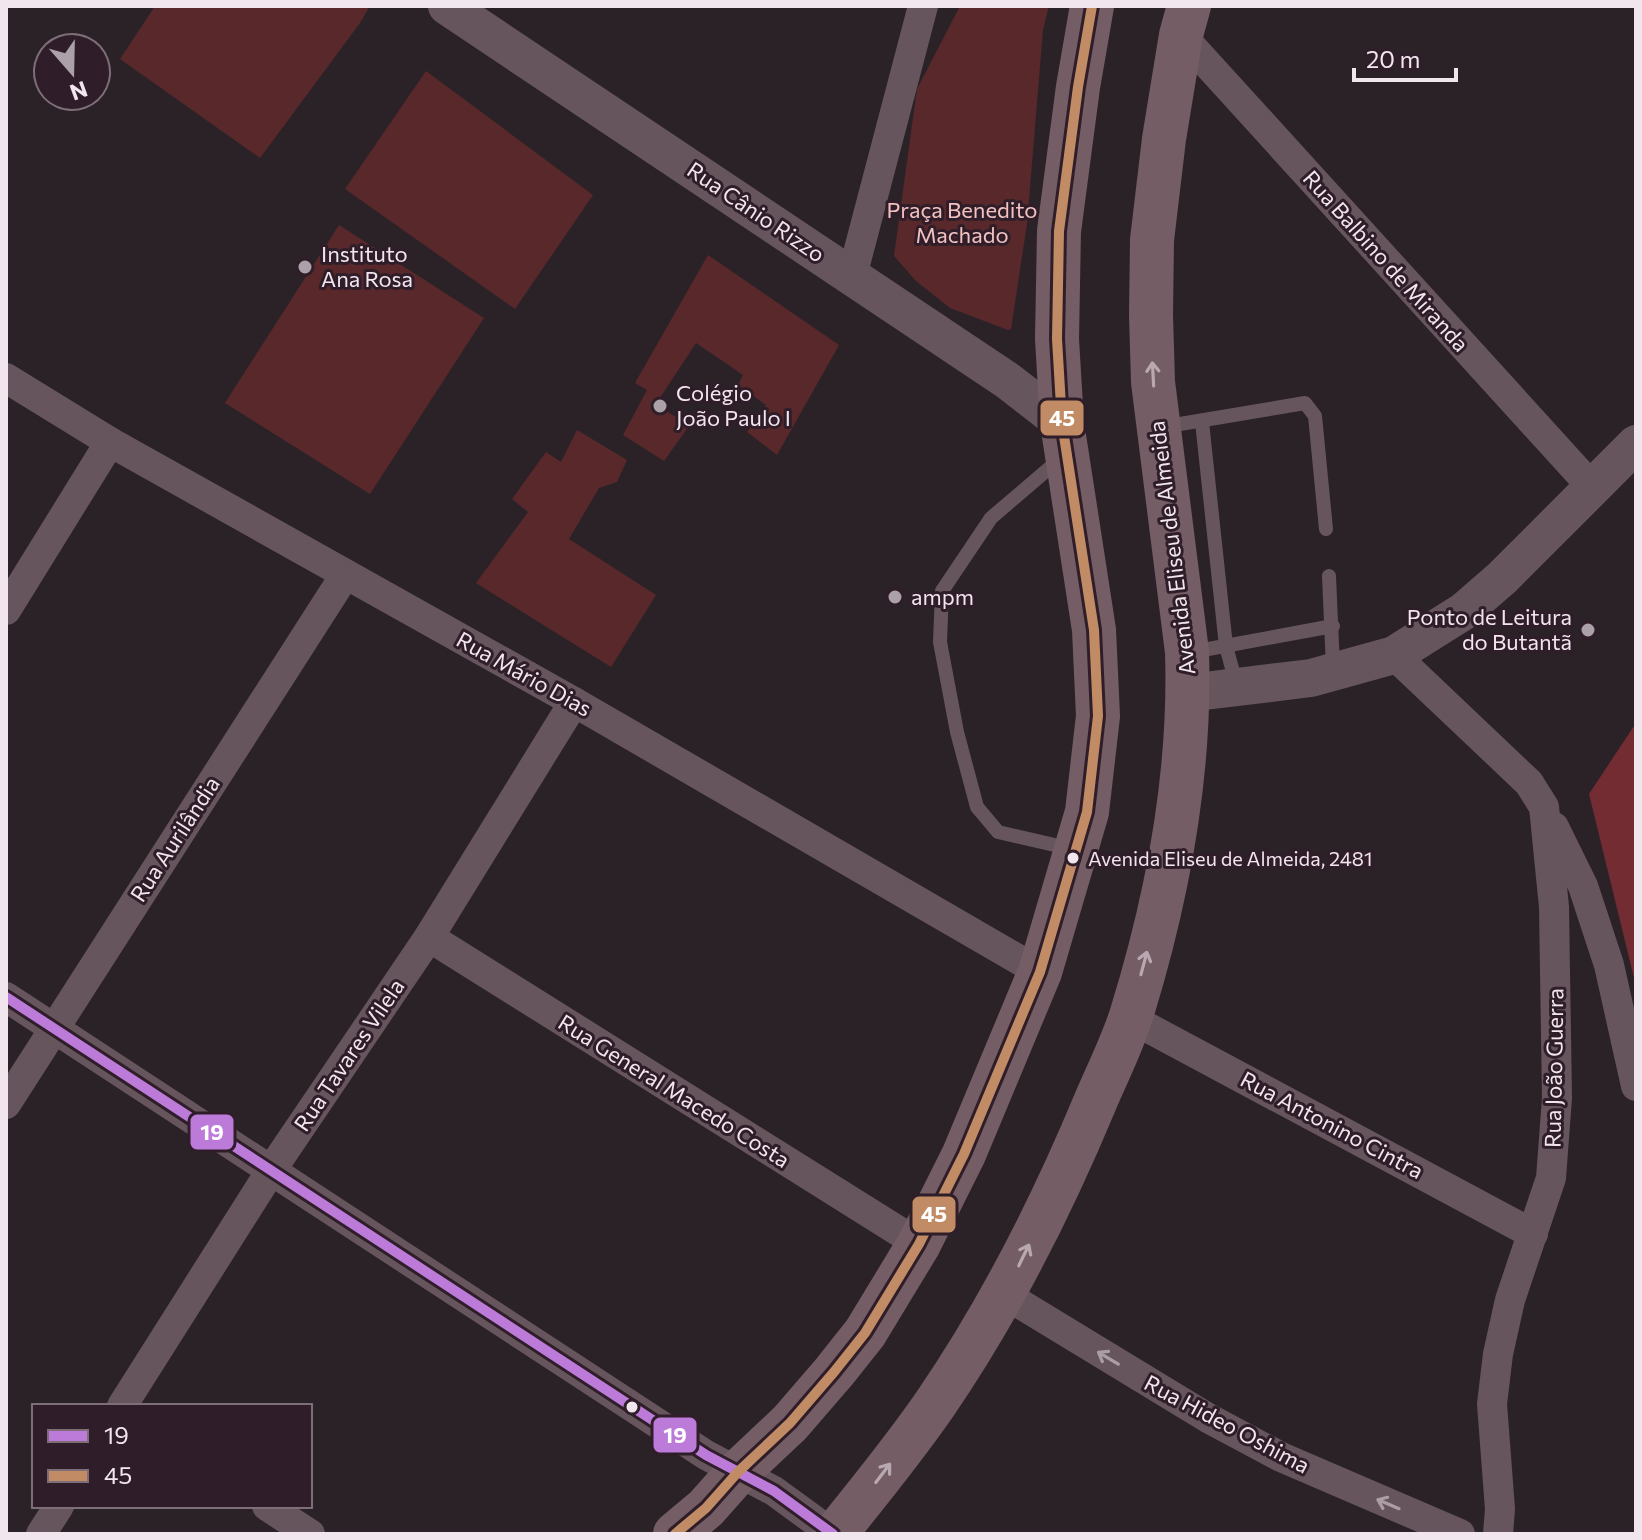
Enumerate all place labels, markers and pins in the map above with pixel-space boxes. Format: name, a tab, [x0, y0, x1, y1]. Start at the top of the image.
place label: Instituto Ana Rosa	[321, 240, 413, 292]
marker: Instituto Ana Rosa	[296, 258, 314, 276]
place label: Colégio João Paulo I	[676, 379, 791, 431]
marker: Colégio João Paulo I	[651, 397, 669, 415]
place label: ampm	[911, 583, 974, 610]
marker: ampm	[886, 588, 904, 606]
place label: Ponto de Leitura do Butantã	[1407, 603, 1572, 655]
marker: Ponto de Leitura do Butantã	[1579, 621, 1597, 639]
place label: Avenida Eliseu de Almeida, 2481	[1088, 846, 1373, 870]
marker: Avenida Eliseu de Almeida, 2481	[1065, 850, 1081, 866]
unlabelled marker	[624, 1399, 640, 1415]

